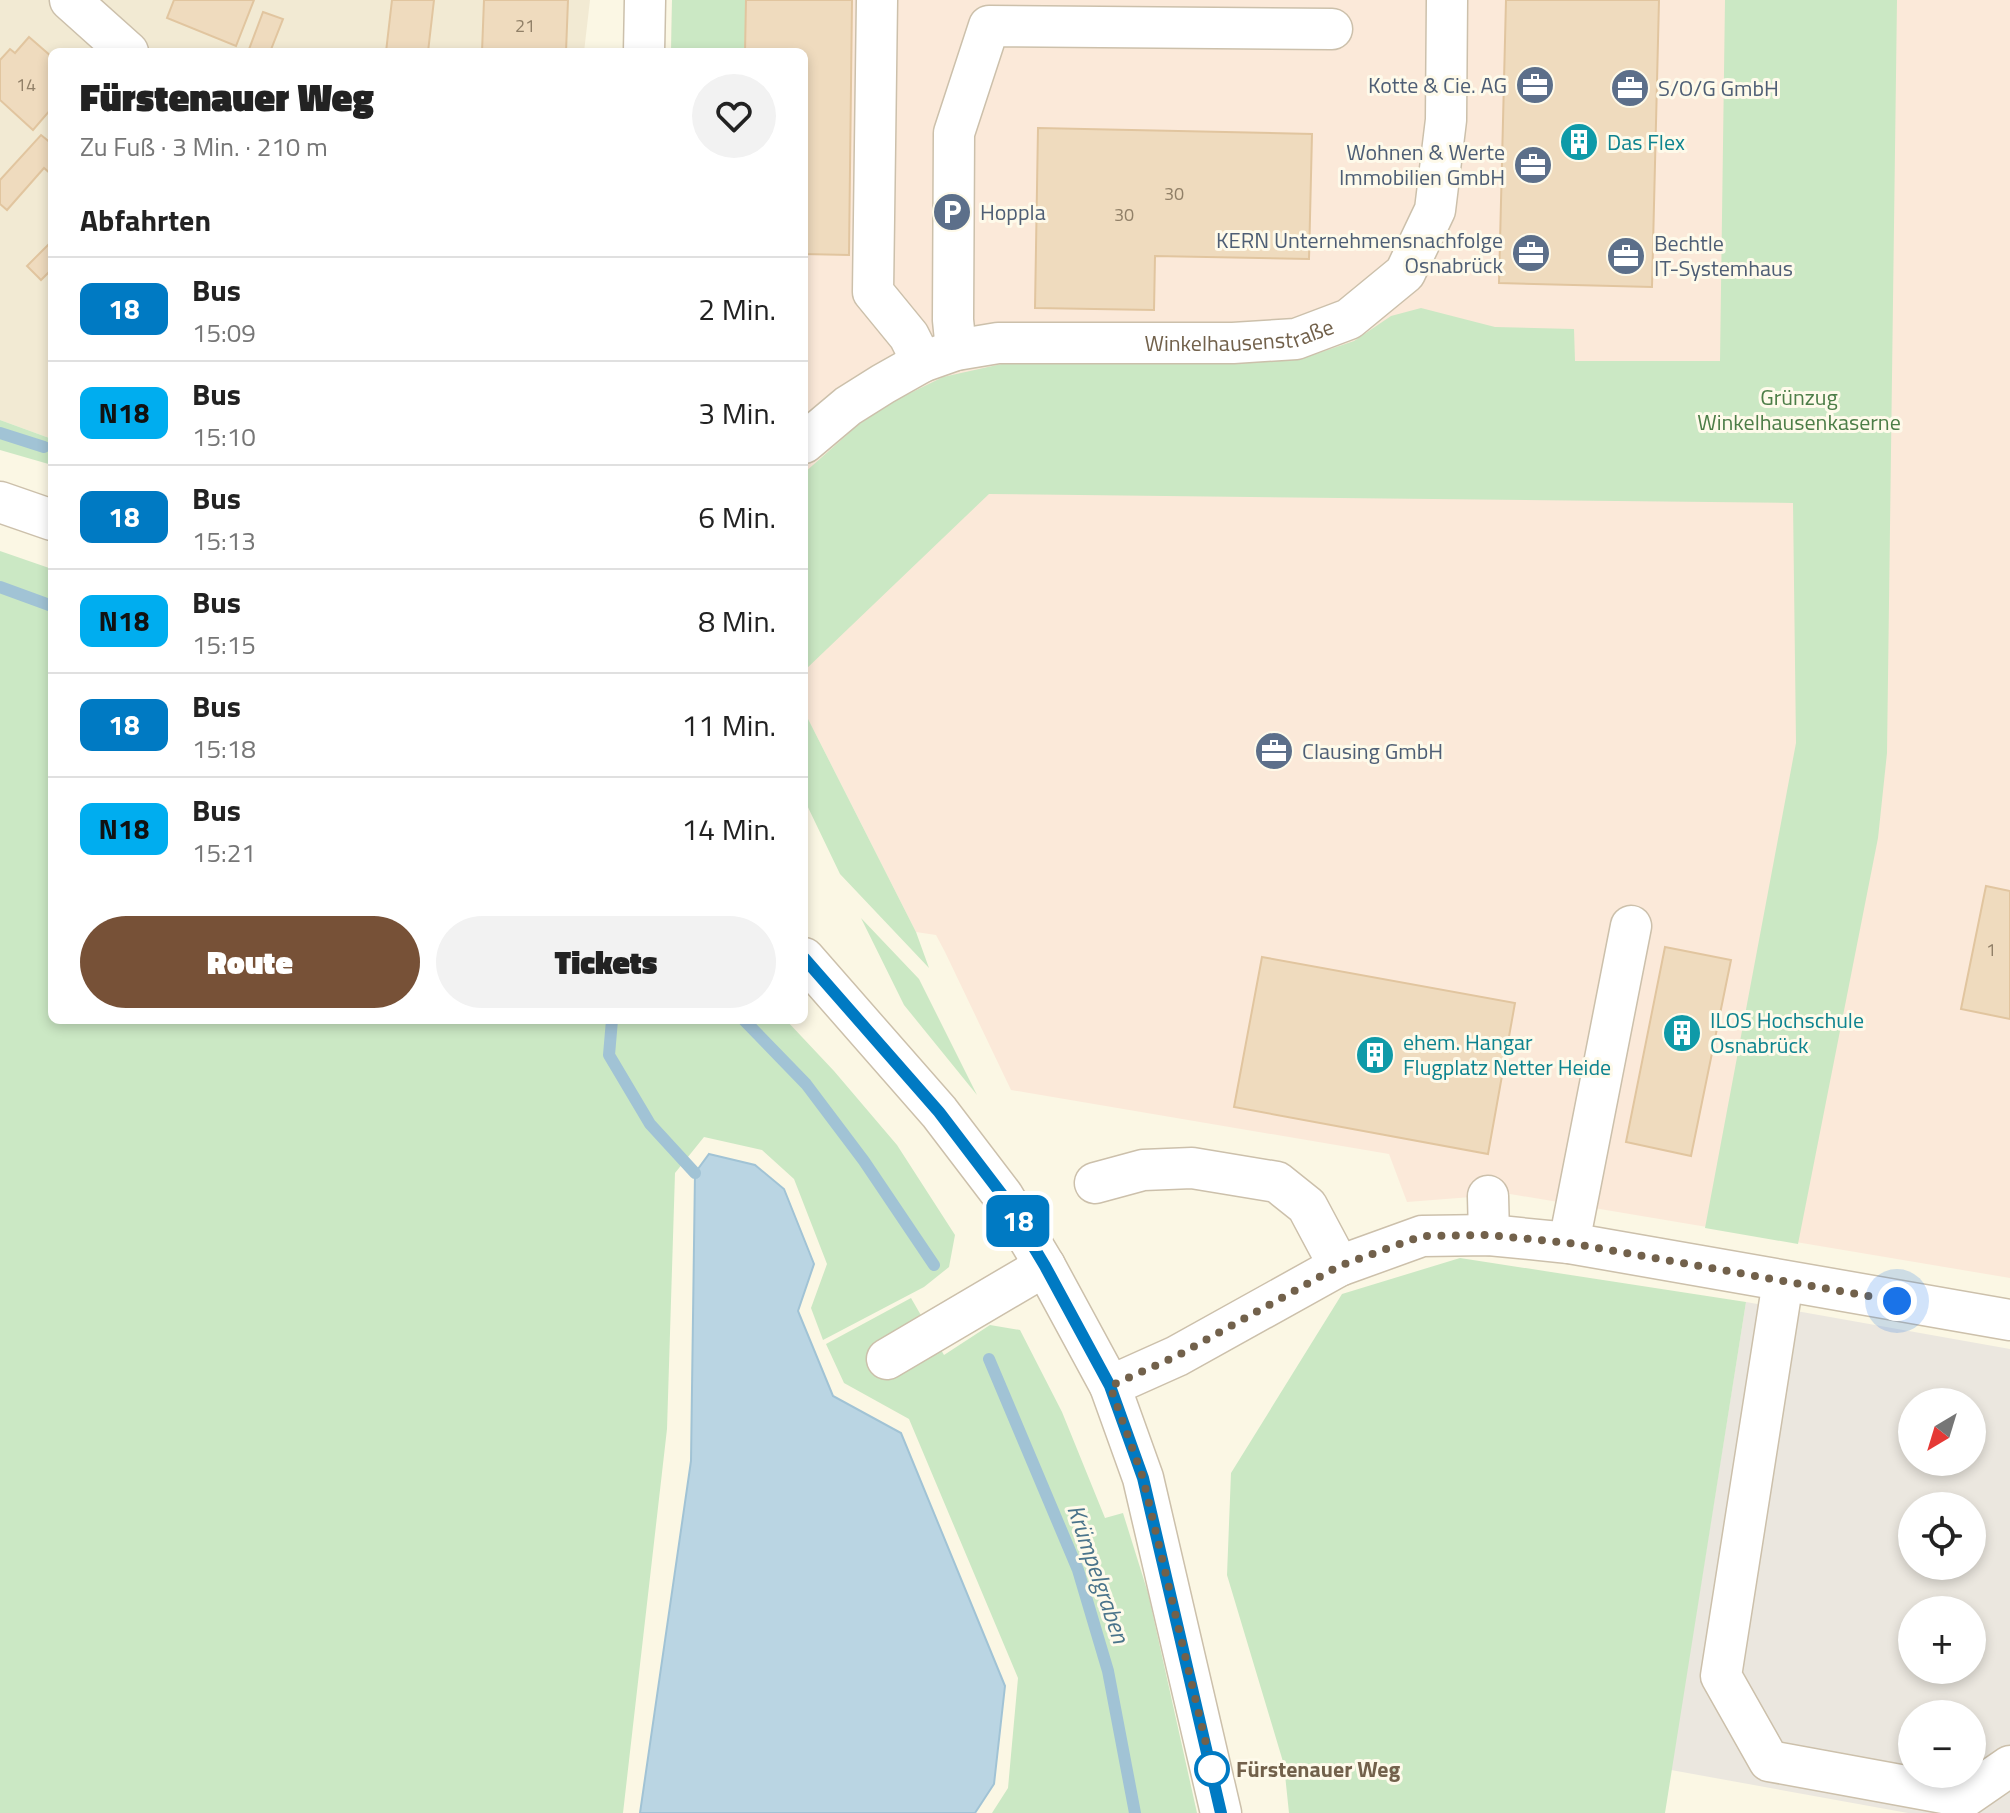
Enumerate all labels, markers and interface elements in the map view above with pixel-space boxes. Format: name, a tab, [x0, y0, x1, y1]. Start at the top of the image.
house number: 21	[515, 12, 535, 39]
office icon: Kotte & Cie. AG	[1514, 64, 1556, 106]
office icon: S/O/G GmbH	[1609, 67, 1651, 109]
text: Fürstenauer Weg	[80, 68, 374, 126]
place label: Kotte & Cie. AG	[1368, 68, 1507, 102]
house number: 14	[16, 71, 36, 98]
place label: S/O/G GmbH	[1658, 71, 1779, 105]
button: heart	[692, 74, 776, 158]
building icon: Das Flex	[1558, 121, 1600, 163]
place label: Das Flex	[1607, 125, 1685, 159]
text: Zu Fuß · 3 Min. · 210 m	[80, 127, 328, 166]
place label: Wohnen & Werte Immobilien GmbH	[1339, 135, 1505, 194]
office icon: Wohnen & Werte Immobilien GmbH	[1512, 144, 1554, 186]
house number: 30	[1164, 180, 1184, 207]
parking icon: Hoppla	[931, 191, 973, 233]
place label: Hoppla	[980, 195, 1046, 229]
text: Abfahrten	[80, 197, 211, 243]
house number: 30	[1114, 201, 1134, 228]
place label: KERN Unternehmensnachfolge Osnabrück	[1216, 223, 1503, 282]
place label: Bechtle IT-Systemhaus	[1654, 226, 1793, 285]
office icon: KERN Unternehmensnachfolge Osnabrück	[1510, 232, 1552, 274]
office icon: Bechtle IT-Systemhaus	[1605, 235, 1647, 277]
text: Bus	[192, 267, 241, 313]
text: 2 Min.	[698, 286, 776, 332]
text: 18	[108, 287, 140, 330]
street label: Winkelhausenstraße	[1144, 309, 1339, 360]
text: 15:09	[192, 313, 256, 352]
text: Bus	[192, 371, 241, 417]
park label: Grünzug Winkelhausenkaserne	[1697, 380, 1901, 439]
text: 3 Min.	[698, 390, 776, 436]
text: N18	[99, 391, 149, 434]
text: 15:10	[192, 417, 256, 456]
text: Bus	[192, 475, 241, 521]
text: 6 Min.	[698, 494, 776, 540]
text: 18	[108, 495, 140, 538]
text: 15:13	[192, 521, 256, 560]
text: Bus	[192, 579, 241, 625]
text: 8 Min.	[698, 598, 776, 644]
text: N18	[99, 599, 149, 642]
text: 15:15	[192, 625, 256, 664]
text: Bus	[192, 683, 241, 729]
text: 11 Min.	[681, 702, 776, 748]
text: 18	[108, 703, 140, 746]
text: 15:18	[192, 729, 256, 768]
office icon: Clausing GmbH	[1253, 730, 1295, 772]
place label: Clausing GmbH	[1302, 734, 1443, 768]
text: Bus	[192, 787, 241, 833]
text: 14 Min.	[681, 806, 776, 852]
text: N18	[99, 807, 149, 850]
text: 15:21	[192, 833, 256, 872]
button: Route	[80, 916, 420, 1008]
button: Tickets	[436, 916, 776, 1008]
house number: 1	[1986, 936, 1996, 963]
place label: ILOS Hochschule Osnabrück	[1710, 1003, 1864, 1062]
building icon: ILOS Hochschule Osnabrück	[1661, 1012, 1703, 1054]
place label: ehem. Hangar Flugplatz Netter Heide	[1403, 1025, 1611, 1084]
building icon: ehem. Hangar Flugplatz Netter Heide	[1354, 1034, 1396, 1076]
line badge: 18	[982, 1195, 1054, 1247]
text: 18	[1002, 1199, 1034, 1242]
your location	[1877, 1281, 1917, 1321]
north arrow	[1898, 1388, 1986, 1476]
map controls	[1898, 1388, 1986, 1788]
button: locate	[1898, 1492, 1986, 1580]
water label: Krümpelgraben	[1058, 1500, 1140, 1649]
button: +	[1898, 1596, 1986, 1684]
button: −	[1898, 1700, 1986, 1788]
marker: Fürstenauer Weg	[1195, 1752, 1229, 1786]
place label: Fürstenauer Weg	[1236, 1752, 1400, 1786]

